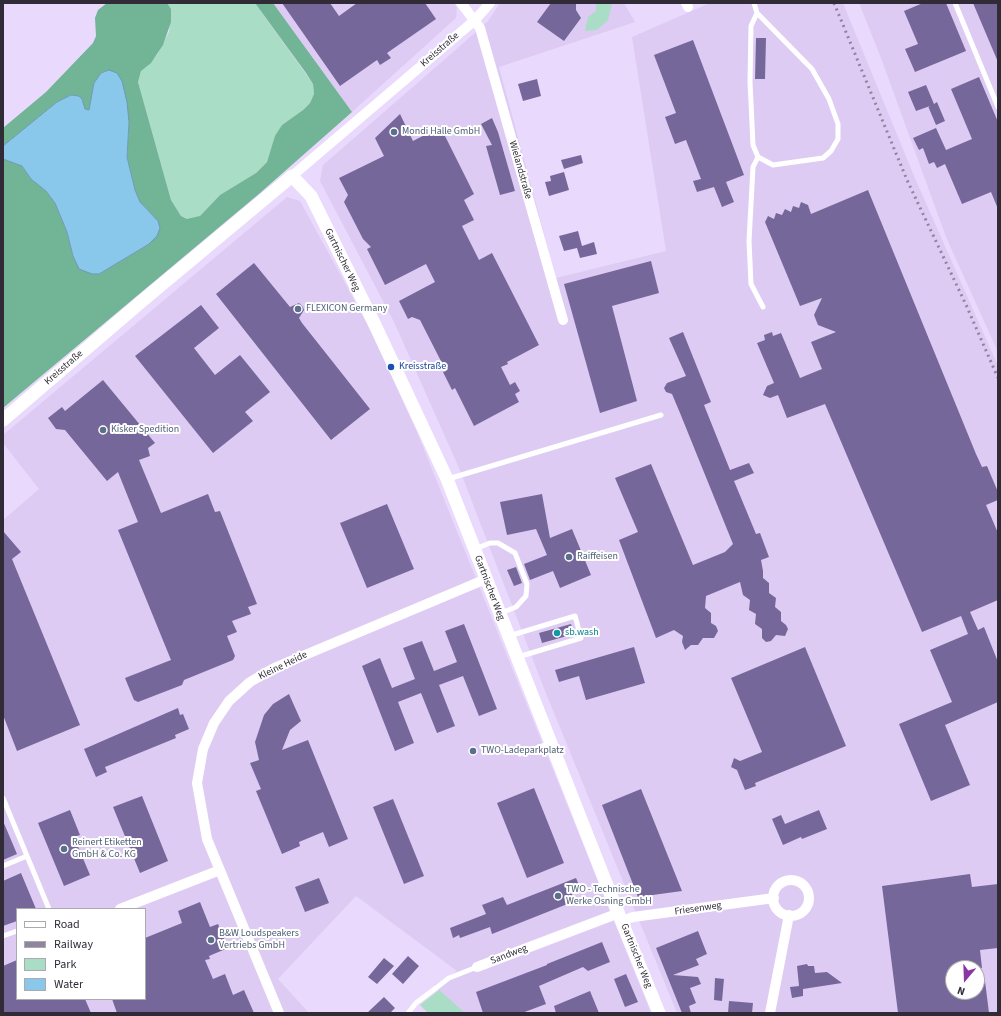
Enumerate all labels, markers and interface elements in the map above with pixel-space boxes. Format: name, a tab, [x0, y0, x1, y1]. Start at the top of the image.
street label: Kreisstraße	[418, 30, 462, 70]
place label: Mondi Halle GmbH	[402, 126, 480, 138]
marker: Mondi Halle GmbH	[389, 127, 399, 137]
street label: Wielandstraße	[506, 139, 534, 201]
street label: Gartnischer Weg	[322, 227, 362, 293]
place label: FLEXICON Germany	[306, 303, 387, 315]
marker: FLEXICON Germany	[293, 304, 303, 314]
street label: Kreisstraße	[42, 348, 86, 388]
place label: Kreisstraße	[399, 361, 446, 373]
marker: Kreisstraße	[386, 362, 396, 372]
place label: Kisker Spedition	[111, 424, 179, 436]
marker: Kisker Spedition	[98, 425, 108, 435]
place label: Raiffeisen	[577, 551, 618, 563]
marker: Raiffeisen	[564, 552, 574, 562]
street label: Gartnischer Weg	[471, 554, 507, 622]
place label: sb.wash	[565, 627, 599, 639]
marker: sb.wash	[552, 628, 562, 638]
street label: Kleine Heide	[257, 649, 309, 683]
place label: TWO-Ladeparkplatz	[481, 745, 564, 757]
marker: TWO-Ladeparkplatz	[468, 746, 478, 756]
place label: Reinert Etiketten GmbH & Co. KG	[72, 837, 142, 860]
marker: Reinert Etiketten GmbH & Co. KG	[59, 844, 69, 854]
place label: TWO - Technische Werke Osning GmbH	[566, 884, 652, 908]
marker: TWO - Technische Werke Osning GmbH	[553, 891, 563, 901]
street label: Friesenweg	[674, 900, 722, 918]
legend	[16, 908, 146, 1000]
text: Road	[54, 916, 80, 933]
street label: Gartnischer Weg	[618, 922, 654, 990]
place label: B&W Loudspeakers Vertriebs GmbH	[219, 928, 299, 952]
marker: B&W Loudspeakers Vertriebs GmbH	[206, 935, 216, 945]
text: Railway	[54, 936, 93, 953]
street label: Sandweg	[489, 943, 529, 967]
text: Park	[54, 956, 76, 973]
north arrow	[945, 960, 985, 1000]
text: Water	[54, 976, 83, 993]
text: N	[955, 983, 967, 999]

